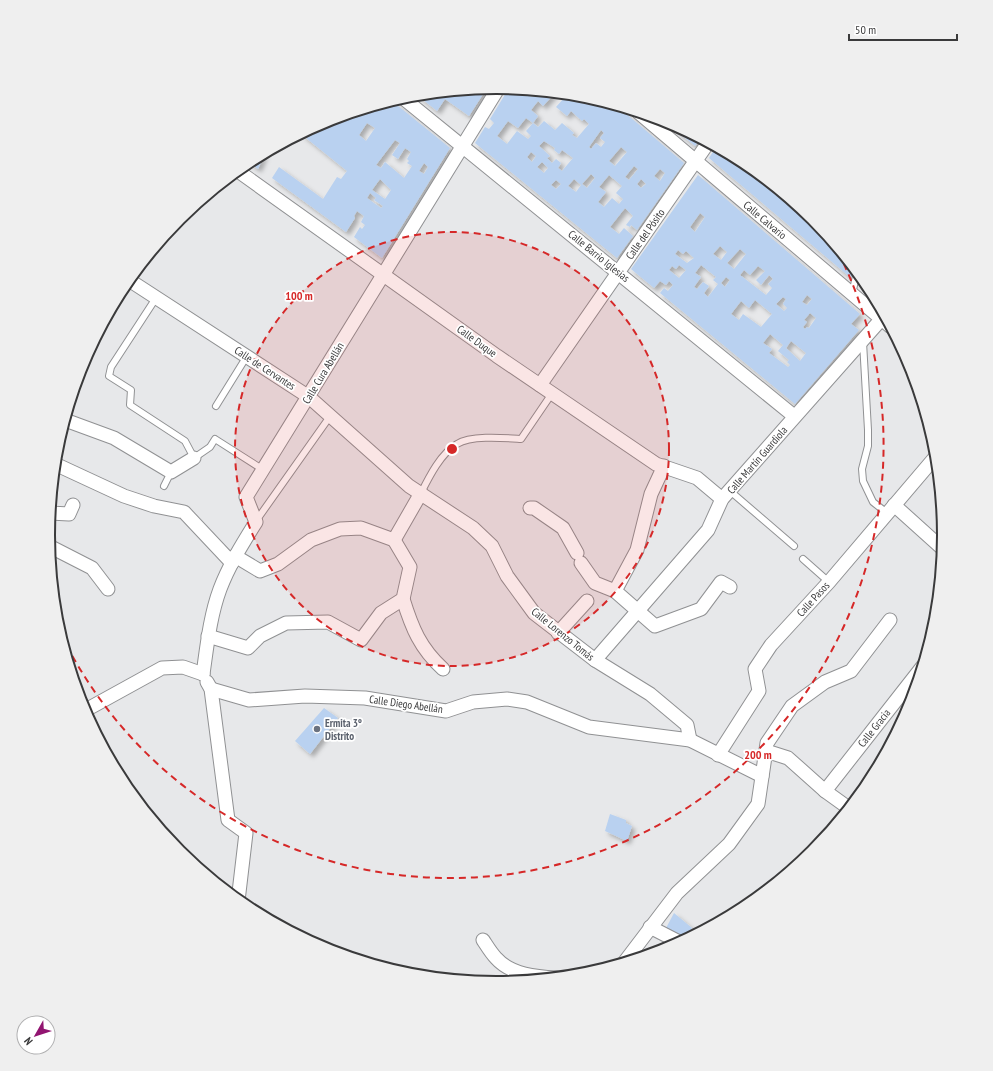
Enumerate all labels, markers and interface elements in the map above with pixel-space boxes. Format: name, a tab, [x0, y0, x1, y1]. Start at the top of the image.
scale bar	[849, 16, 957, 42]
text: 50 m	[855, 22, 876, 37]
street label: Calle Calvario	[741, 198, 790, 242]
street label: Calle del Pósito	[622, 206, 668, 262]
street label: Calle Barrio Iglesias	[565, 227, 633, 285]
text: 100 m	[285, 288, 313, 303]
street label: Calle Duque	[454, 322, 500, 360]
street label: Calle Cura Abellán	[299, 340, 347, 406]
street label: Calle de Cervantes	[232, 343, 298, 393]
street label: Calle Martín Guardiola	[724, 423, 790, 497]
centre of rings	[445, 442, 459, 456]
street label: Calle Pasos	[794, 578, 833, 619]
street label: Calle Lorenzo Tomás	[529, 604, 598, 664]
street label: Calle Diego Abellán	[368, 692, 444, 716]
street label: Calle Gracia	[855, 706, 893, 750]
place label: Ermita 3º Distrito	[325, 716, 362, 743]
marker: Ermita 3º Distrito	[312, 724, 322, 734]
text: 200 m	[744, 747, 772, 762]
north arrow	[16, 1015, 56, 1055]
text: N	[21, 1035, 36, 1048]

